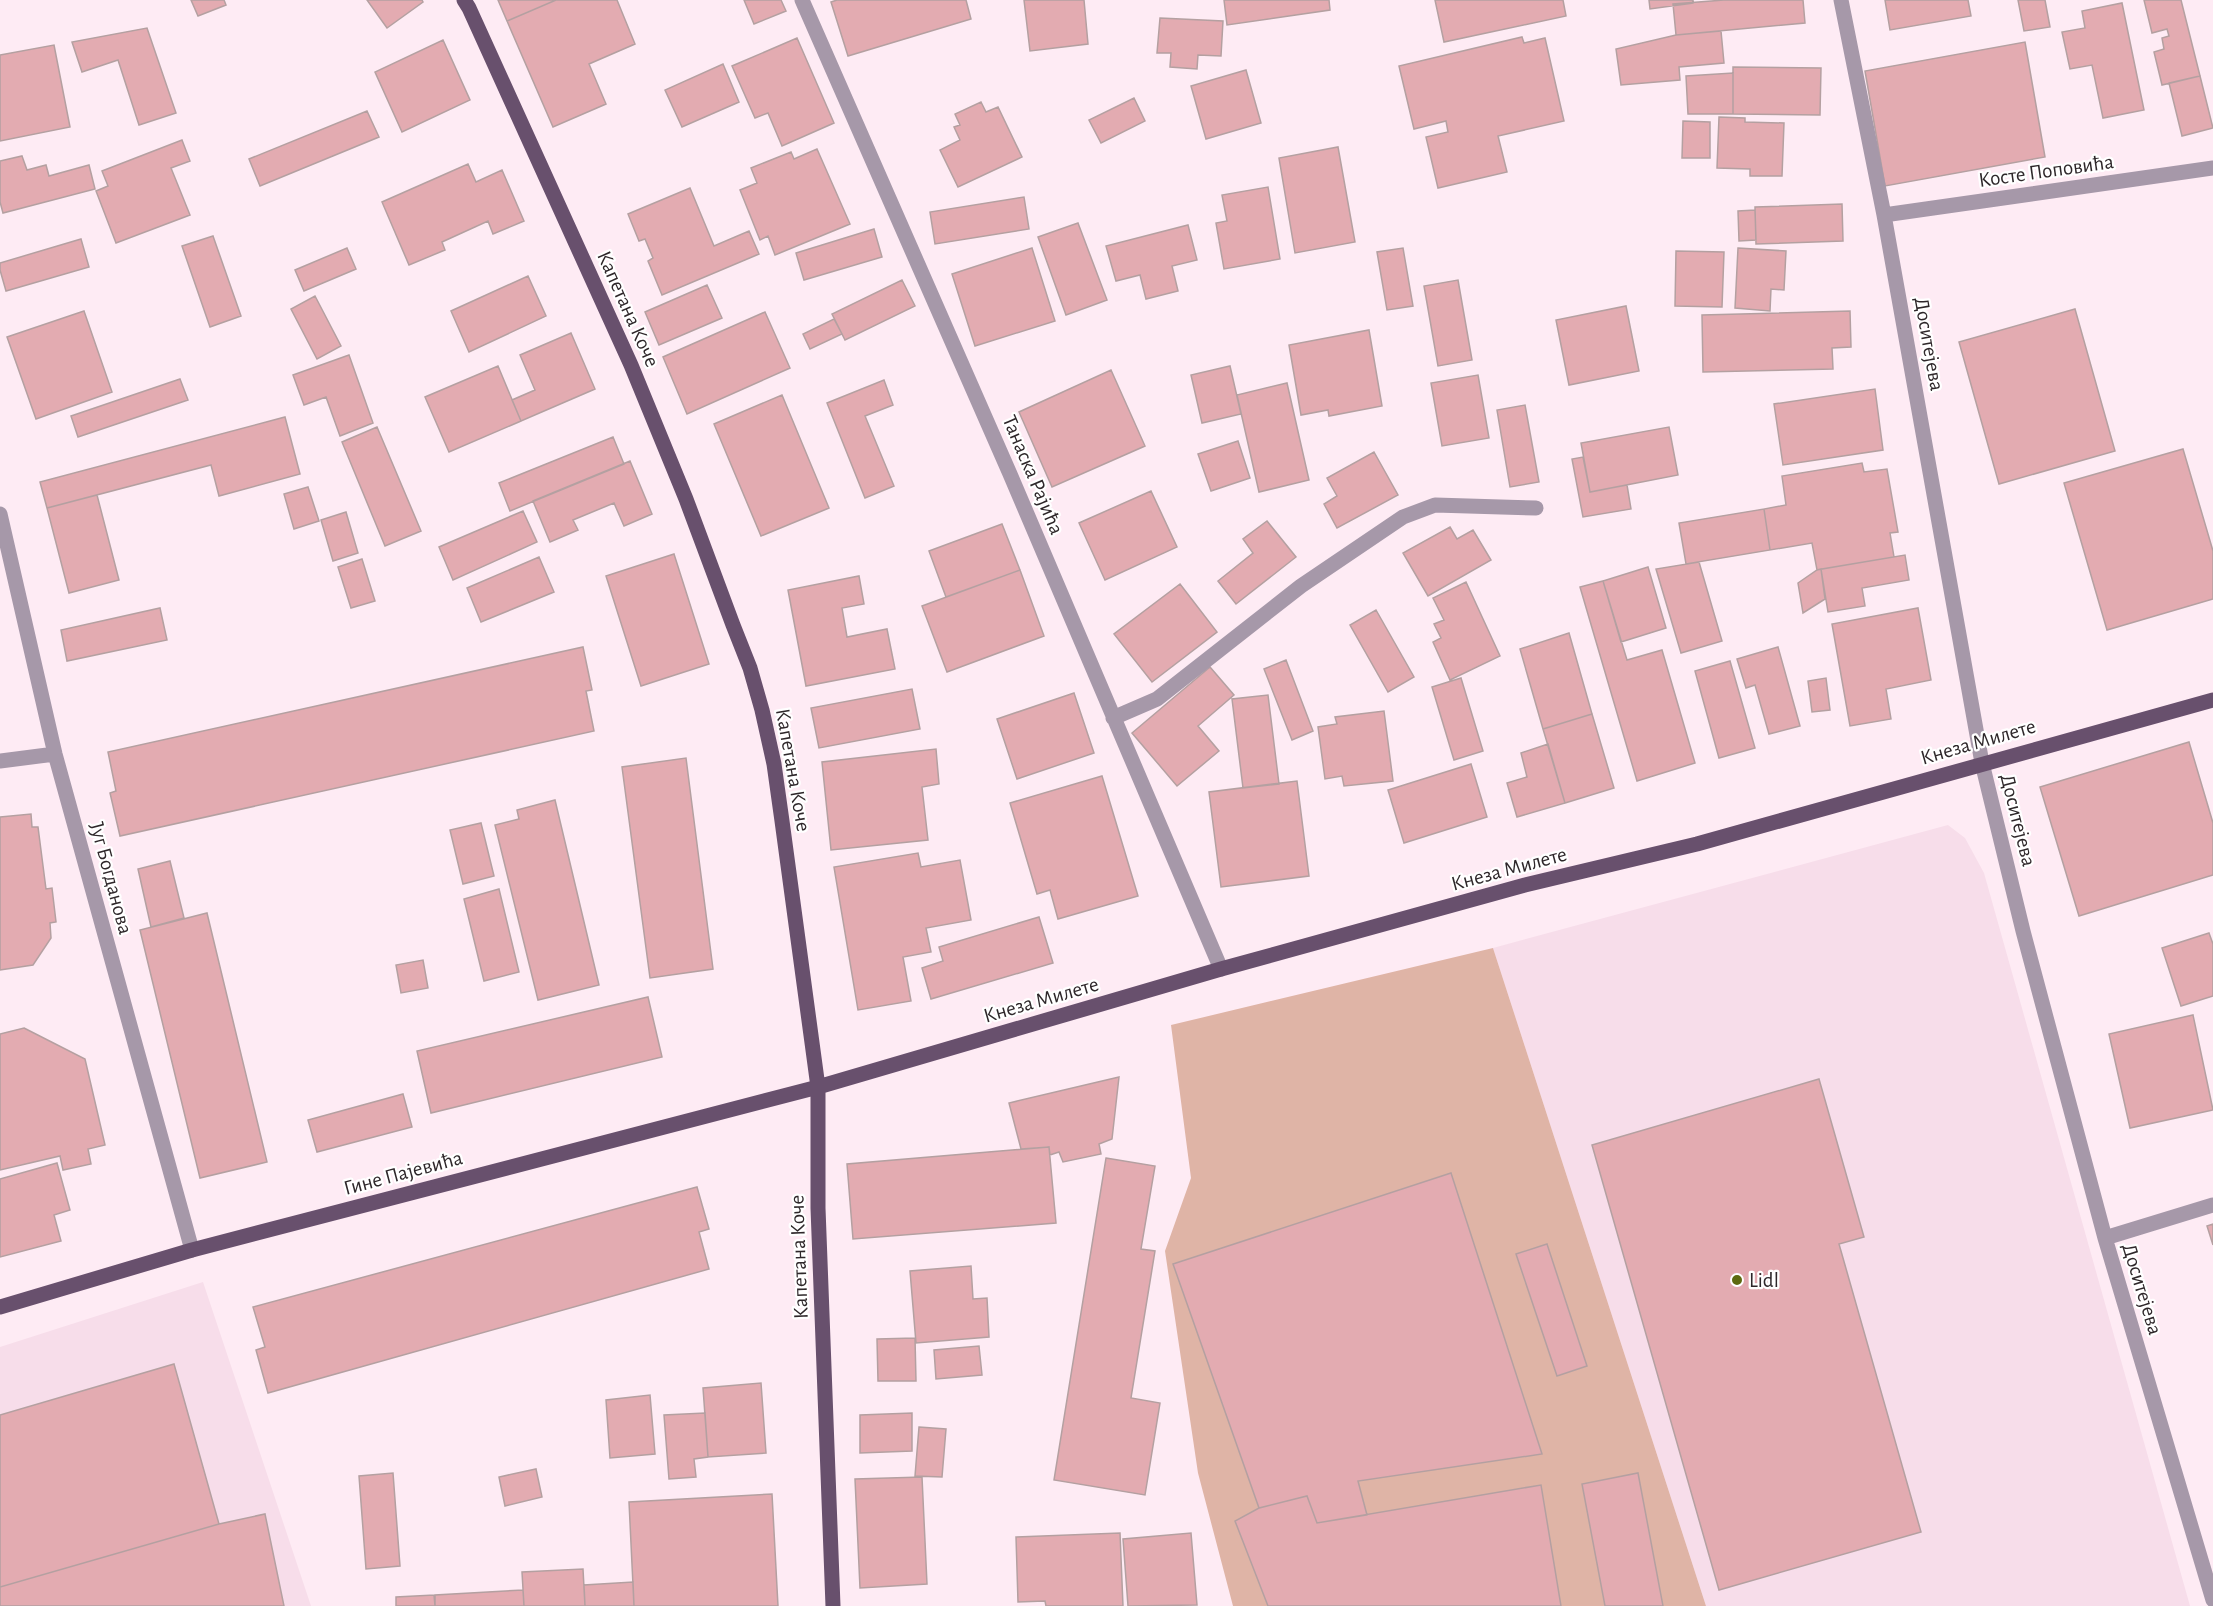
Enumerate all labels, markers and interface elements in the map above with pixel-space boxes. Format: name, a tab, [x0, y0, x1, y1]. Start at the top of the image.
street label: Косте Поповића	[1977, 151, 2115, 191]
street label: Капетана Коче	[593, 248, 663, 370]
street label: Доситејева	[1910, 296, 1948, 393]
street label: Танаска Рајића	[999, 412, 1068, 538]
street label: Капетана Коче	[772, 707, 814, 833]
street label: Кнеза Милете	[1918, 716, 2038, 768]
street label: Доситејева	[1996, 772, 2040, 869]
street label: Југ Богданова	[86, 820, 136, 937]
street label: Кнеза Милете	[1449, 843, 1569, 895]
street label: Кнеза Милете	[981, 974, 1101, 1026]
street label: Гине Пајевића	[341, 1147, 465, 1199]
street label: Капетана Коче	[786, 1194, 812, 1320]
street label: Доситејева	[2118, 1241, 2166, 1338]
place label: Lidl	[1749, 1270, 1779, 1291]
marker: Lidl	[1730, 1273, 1744, 1287]

